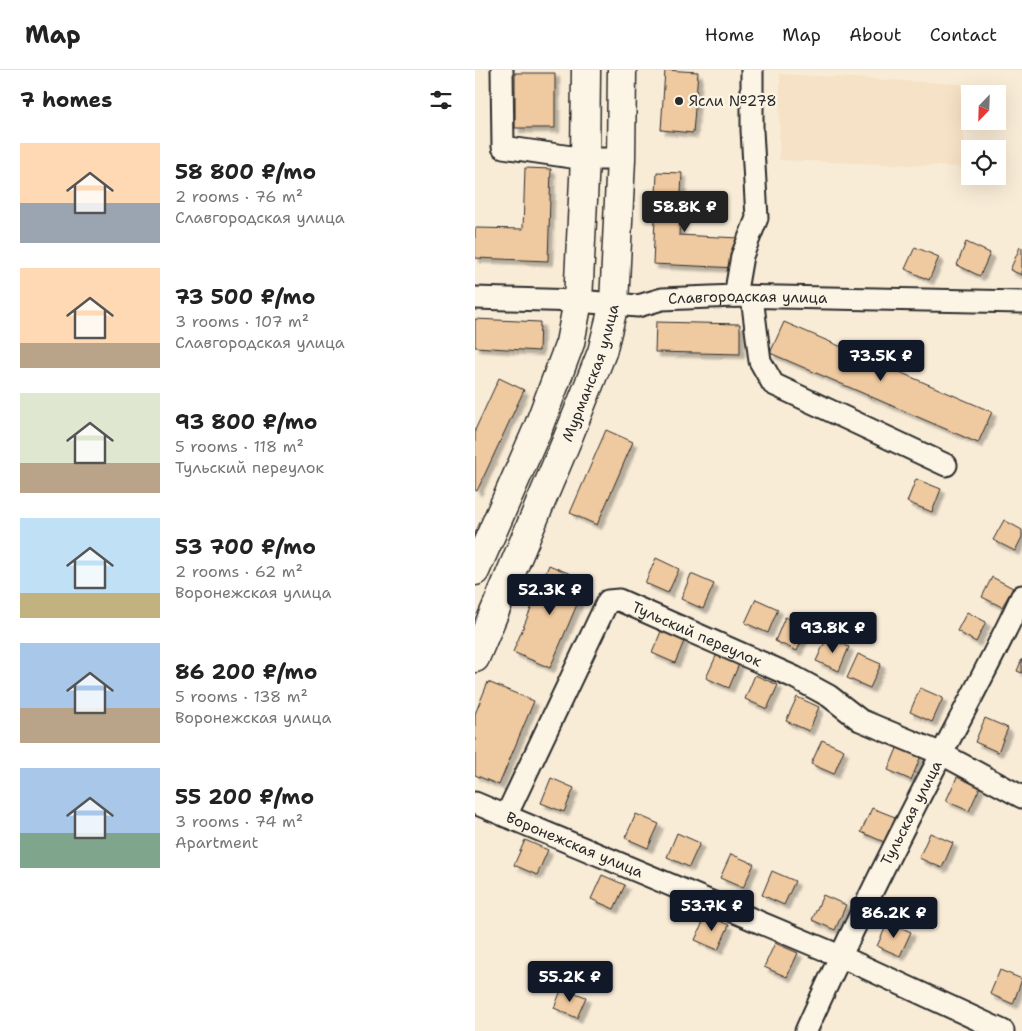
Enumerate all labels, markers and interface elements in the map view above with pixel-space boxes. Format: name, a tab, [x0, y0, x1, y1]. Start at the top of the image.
text: Map	[25, 19, 81, 51]
text: Home	[705, 23, 754, 47]
text: Map	[782, 23, 821, 47]
text: About	[849, 23, 902, 47]
text: Contact	[930, 23, 997, 47]
north arrow	[961, 85, 1006, 130]
map controls	[961, 85, 1006, 185]
text: 7 homes	[20, 86, 112, 114]
icon: filters	[427, 86, 455, 114]
place label: Ясли №278	[689, 91, 777, 111]
marker: Ясли №278	[673, 95, 685, 107]
button: locate	[961, 140, 1006, 185]
text: 58 800 ₽/mo	[175, 158, 316, 186]
icon: home	[60, 163, 120, 223]
text: 2 rooms · 76 m²	[175, 186, 303, 207]
pin: 58.8K ₽	[639, 190, 731, 233]
text: 58.8K ₽	[653, 196, 717, 217]
text: Славгородская улица	[175, 207, 345, 228]
text: 73 500 ₽/mo	[175, 283, 315, 311]
street label: Славгородская улица	[668, 286, 828, 309]
icon: home	[60, 288, 120, 348]
street label: Мурманская улица	[557, 301, 624, 445]
text: 3 rooms · 107 m²	[175, 311, 309, 332]
text: Славгородская улица	[175, 332, 345, 353]
pin: 73.5K ₽	[835, 340, 927, 382]
text: 73.5K ₽	[849, 345, 913, 366]
text: 93 800 ₽/mo	[175, 408, 317, 436]
icon: home	[60, 413, 120, 473]
text: 5 rooms · 118 m²	[175, 436, 304, 457]
text: Тульский переулок	[175, 457, 324, 478]
text: 53 700 ₽/mo	[175, 533, 316, 561]
icon: home	[60, 538, 120, 598]
text: 2 rooms · 62 m²	[175, 561, 303, 582]
pin: 52.3K ₽	[504, 574, 596, 616]
text: 52.3K ₽	[518, 579, 582, 600]
text: Воронежская улица	[175, 582, 331, 603]
street label: Тульский переулок	[629, 597, 765, 672]
pin: 93.8K ₽	[787, 612, 879, 654]
text: 93.8K ₽	[801, 617, 865, 638]
text: 86 200 ₽/mo	[175, 658, 317, 686]
icon: home	[60, 663, 120, 723]
text: 5 rooms · 138 m²	[175, 686, 308, 707]
text: Воронежская улица	[175, 707, 331, 728]
street label: Тульская улица	[876, 757, 947, 869]
text: 55 200 ₽/mo	[175, 783, 314, 811]
icon: home	[60, 788, 120, 848]
street label: Воронежская улица	[503, 807, 647, 883]
text: 3 rooms · 74 m²	[175, 811, 303, 832]
text: Apartment	[175, 832, 258, 853]
pin: 53.7K ₽	[666, 890, 758, 932]
text: 53.7K ₽	[681, 895, 743, 916]
pin: 86.2K ₽	[848, 896, 940, 939]
text: 86.2K ₽	[861, 902, 927, 923]
pin: 55.2K ₽	[524, 960, 616, 1003]
text: 55.2K ₽	[539, 966, 601, 987]

